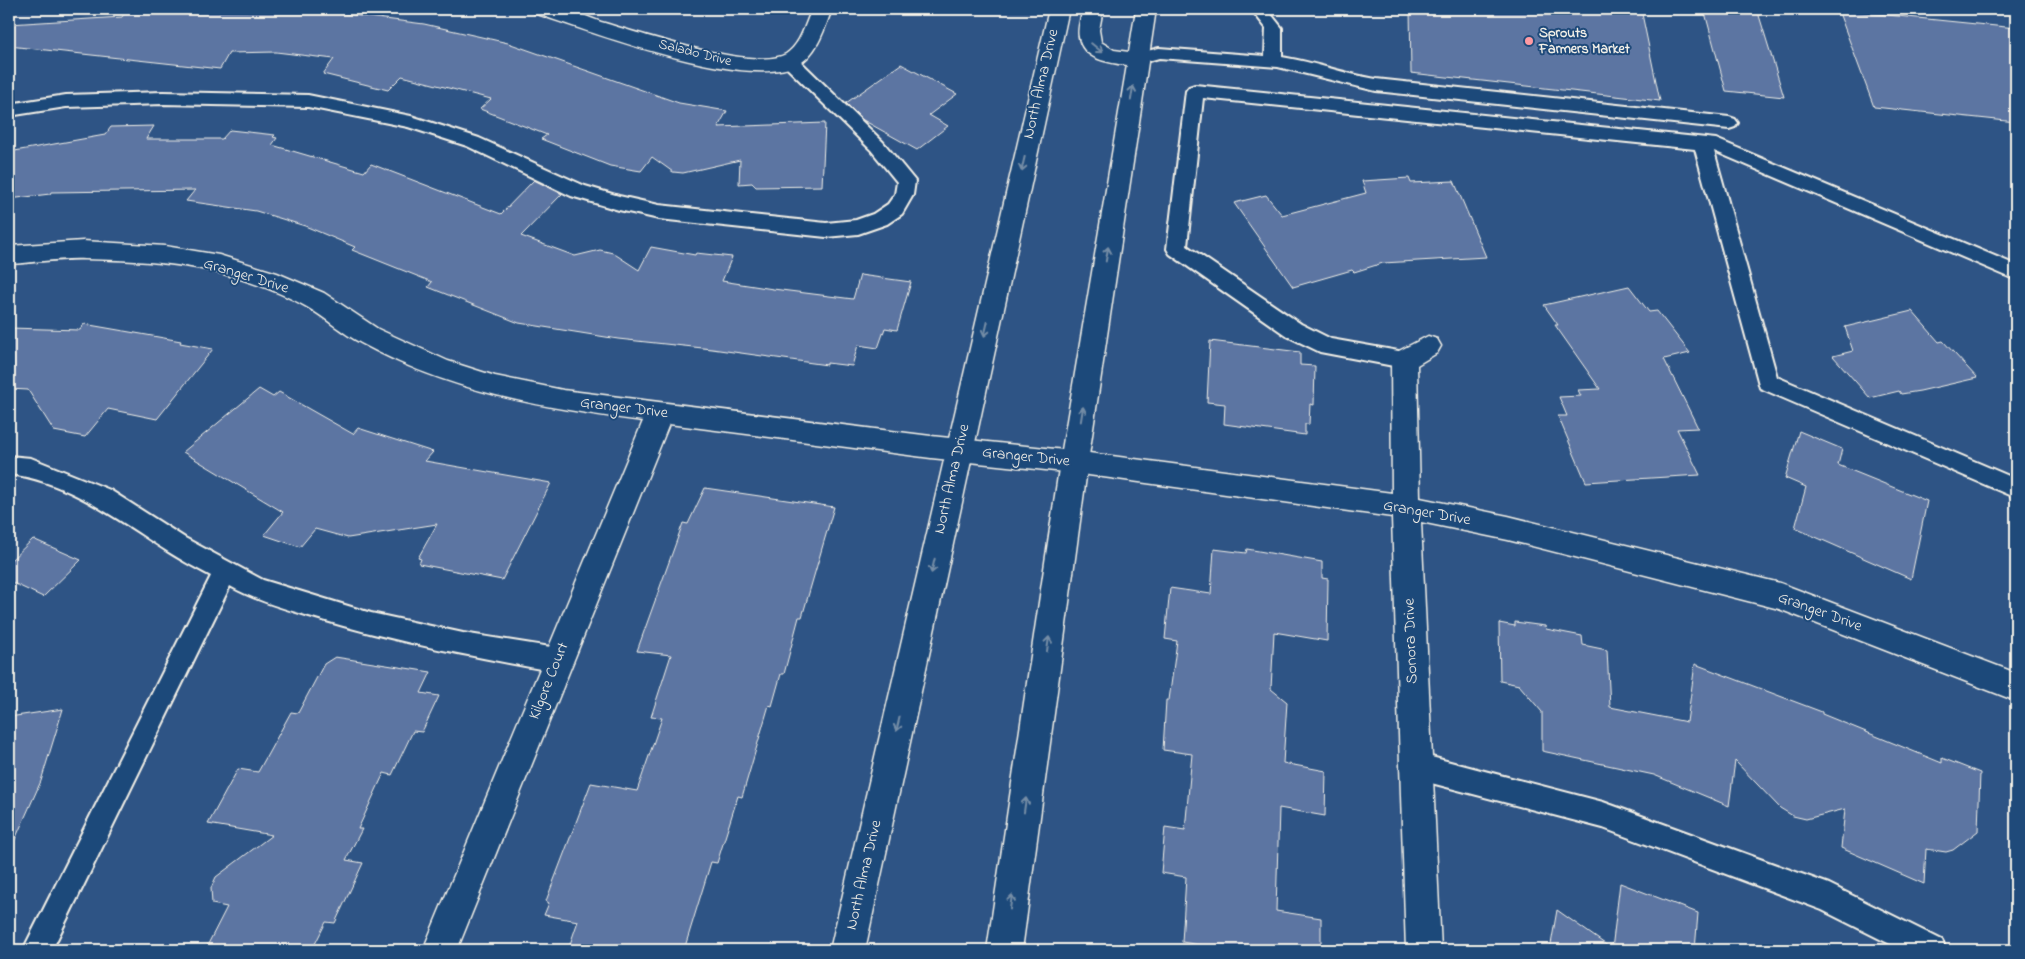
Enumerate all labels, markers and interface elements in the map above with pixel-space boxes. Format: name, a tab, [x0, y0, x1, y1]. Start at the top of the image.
place label: Sprouts Farmers Market	[1538, 23, 1630, 60]
street label: North Alma Drive	[1017, 26, 1065, 141]
street label: Salado Drive	[656, 34, 734, 72]
marker: Sprouts Farmers Market	[1523, 35, 1535, 47]
one-way arrow	[1091, 42, 1104, 53]
one-way arrow	[1128, 86, 1138, 102]
one-way arrow	[1018, 156, 1027, 172]
one-way arrow	[1102, 246, 1112, 262]
street label: Granger Drive	[200, 252, 292, 301]
one-way arrow	[981, 321, 990, 337]
street label: Granger Drive	[579, 391, 670, 425]
one-way arrow	[1077, 407, 1087, 423]
street label: North Alma Drive	[928, 421, 976, 536]
street label: Granger Drive	[981, 440, 1072, 474]
street label: Granger Drive	[1381, 494, 1473, 533]
one-way arrow	[928, 557, 937, 573]
street label: Granger Drive	[1774, 586, 1866, 639]
street label: Sonora Drive	[1397, 597, 1424, 684]
one-way arrow	[1043, 636, 1053, 652]
street label: Kilgore Court	[523, 638, 576, 723]
one-way arrow	[893, 716, 902, 732]
one-way arrow	[1020, 797, 1030, 813]
street label: North Alma Drive	[840, 817, 888, 932]
one-way arrow	[1006, 894, 1016, 910]

